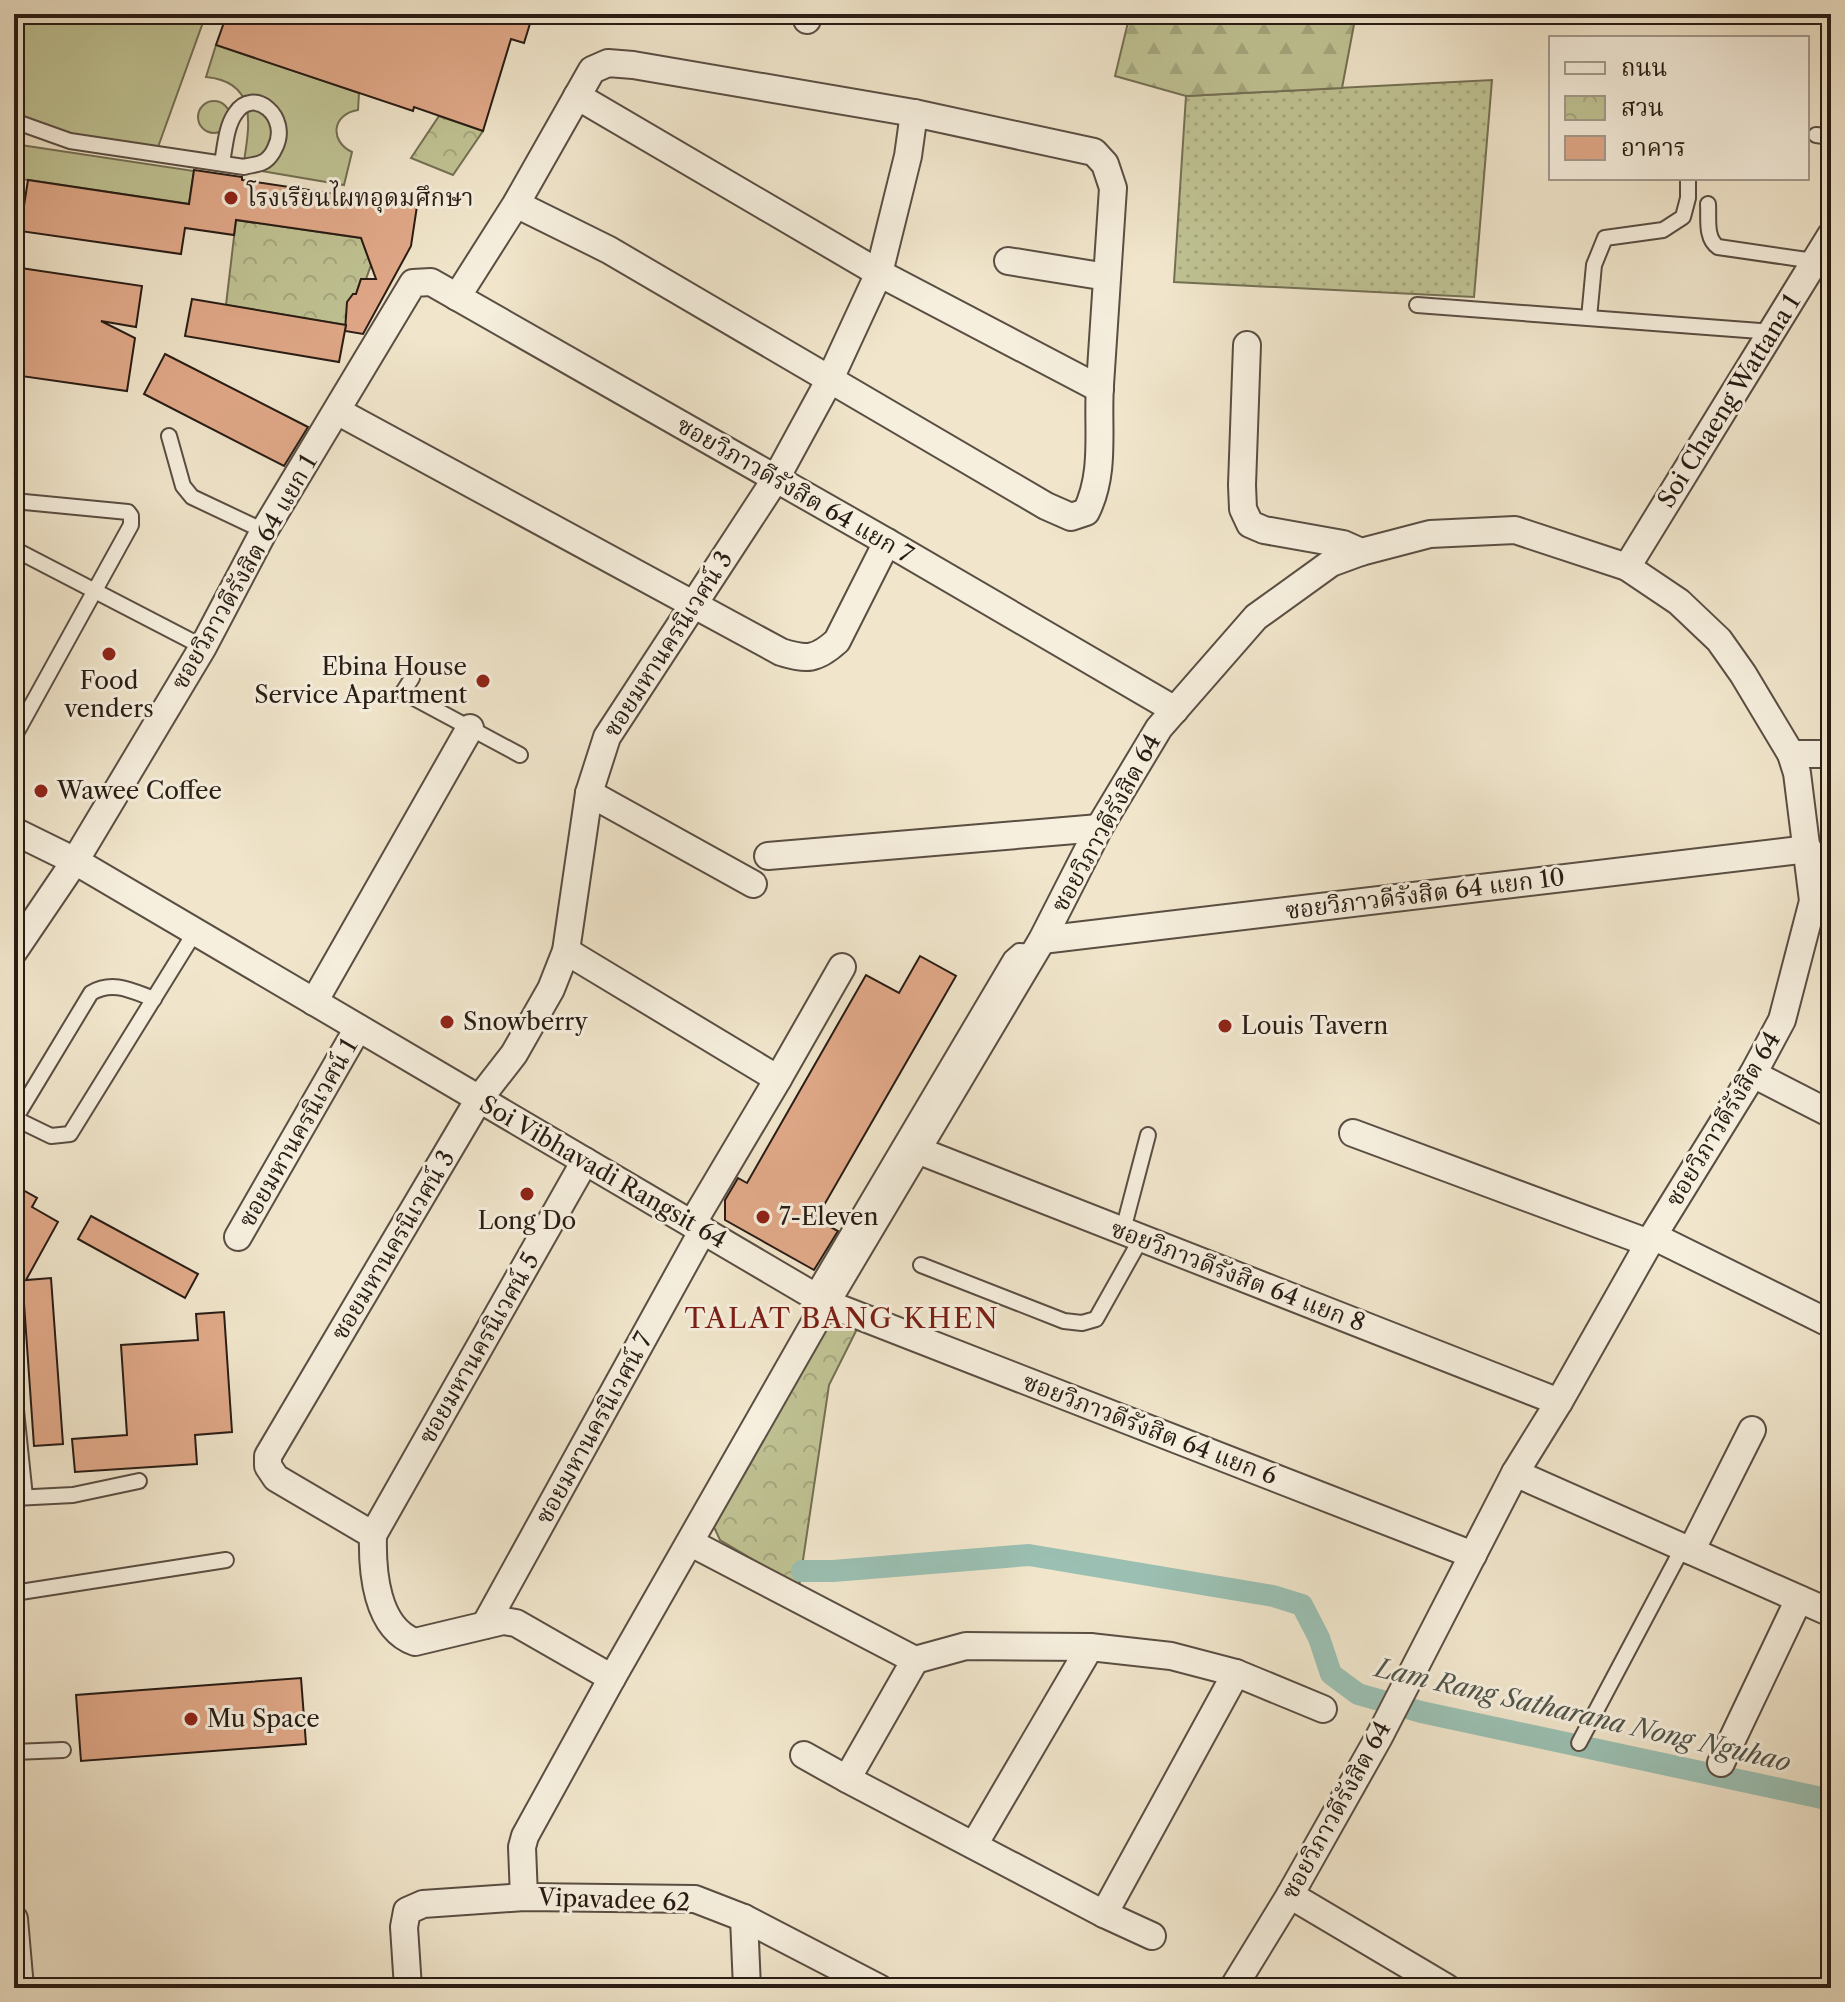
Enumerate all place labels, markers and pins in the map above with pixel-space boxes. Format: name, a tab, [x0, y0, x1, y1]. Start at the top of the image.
place label: โรงเรียนไผทอุดมศึกษา	[246, 180, 474, 213]
marker: โรงเรียนไผทอุดมศึกษา	[222, 189, 240, 207]
marker: Food venders	[100, 645, 118, 663]
place label: Ebina House Service Apartment	[254, 652, 468, 709]
place label: Food venders	[63, 666, 154, 723]
marker: Ebina House Service Apartment	[474, 672, 492, 690]
place label: Wawee Coffee	[56, 776, 222, 805]
marker: Wawee Coffee	[32, 782, 50, 800]
place label: Snowberry	[463, 1007, 588, 1036]
place label: Louis Tavern	[1241, 1011, 1388, 1040]
marker: Snowberry	[438, 1013, 456, 1031]
marker: Louis Tavern	[1216, 1017, 1234, 1035]
marker: Long Do	[518, 1185, 536, 1203]
place label: 7-Eleven	[779, 1202, 878, 1231]
place label: Long Do	[478, 1206, 576, 1235]
marker: 7-Eleven	[754, 1208, 772, 1226]
place label: Mu Space	[207, 1704, 320, 1733]
marker: Mu Space	[182, 1710, 200, 1728]

